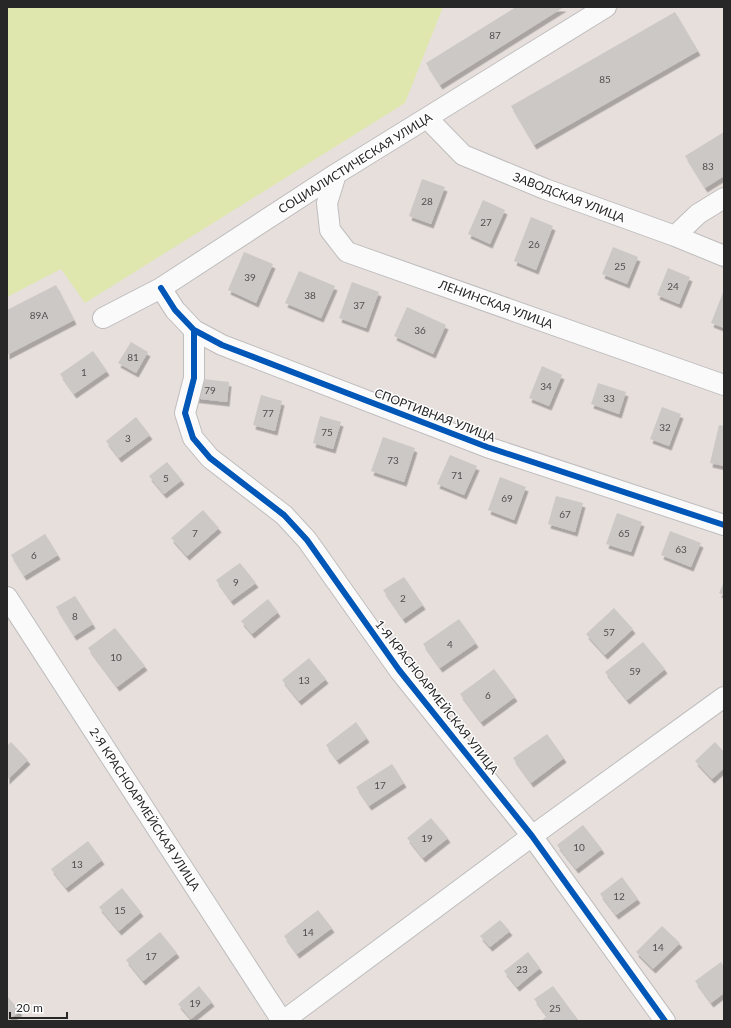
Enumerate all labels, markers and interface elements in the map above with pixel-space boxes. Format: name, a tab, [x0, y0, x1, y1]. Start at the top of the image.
house number: 87	[489, 29, 501, 41]
house number: 85	[599, 73, 611, 85]
street label: СОЦИАЛИСТИЧЕСКАЯ УЛИЦА	[275, 109, 435, 217]
house number: 83	[702, 160, 714, 172]
street label: ЗАВОДСКАЯ УЛИЦА	[511, 169, 628, 226]
house number: 28	[421, 195, 433, 207]
house number: 27	[480, 216, 492, 228]
house number: 26	[528, 238, 540, 250]
house number: 25	[614, 260, 626, 272]
house number: 39	[244, 271, 256, 283]
street label: ЛЕНИНСКАЯ УЛИЦА	[436, 276, 556, 332]
house number: 24	[667, 280, 679, 292]
house number: 38	[304, 289, 316, 301]
house number: 37	[353, 299, 365, 311]
house number: 89А	[30, 309, 48, 321]
house number: 36	[414, 324, 426, 336]
house number: 81	[127, 351, 139, 363]
house number: 1	[81, 366, 87, 378]
house number: 34	[540, 380, 552, 392]
house number: 79	[204, 384, 216, 396]
street label: СПОРТИВНАЯ УЛИЦА	[373, 385, 498, 445]
house number: 33	[603, 392, 615, 404]
house number: 77	[262, 407, 274, 419]
house number: 32	[659, 421, 671, 433]
house number: 75	[321, 426, 333, 438]
house number: 3	[125, 432, 131, 444]
house number: 73	[387, 454, 399, 466]
house number: 71	[451, 469, 463, 481]
house number: 5	[163, 472, 169, 484]
house number: 69	[501, 492, 513, 504]
house number: 67	[559, 508, 571, 520]
house number: 7	[192, 527, 198, 539]
house number: 65	[618, 527, 630, 539]
house number: 63	[675, 543, 687, 555]
house number: 6	[31, 549, 37, 561]
house number: 9	[233, 576, 239, 588]
house number: 2	[400, 592, 406, 604]
house number: 8	[72, 610, 78, 622]
street label: 1-Я КРАСНОАРМЕЙСКАЯ УЛИЦА	[372, 617, 502, 778]
house number: 57	[603, 626, 615, 638]
house number: 4	[447, 638, 453, 650]
house number: 10	[110, 651, 122, 663]
house number: 59	[629, 665, 641, 677]
house number: 13	[298, 674, 310, 686]
house number: 6	[485, 689, 491, 701]
street label: 2-Я КРАСНОАРМЕЙСКАЯ УЛИЦА	[87, 725, 204, 894]
house number: 17	[374, 779, 386, 791]
house number: 19	[421, 832, 433, 844]
house number: 10	[573, 841, 585, 853]
house number: 13	[71, 858, 83, 870]
house number: 12	[613, 890, 625, 902]
house number: 15	[114, 904, 126, 916]
house number: 14	[302, 926, 314, 938]
house number: 14	[652, 941, 664, 953]
house number: 17	[145, 950, 157, 962]
house number: 23	[516, 963, 528, 975]
scale bar	[10, 994, 67, 1020]
house number: 19	[189, 997, 201, 1009]
text: 20 m	[16, 1000, 43, 1015]
house number: 25	[549, 1002, 561, 1014]

